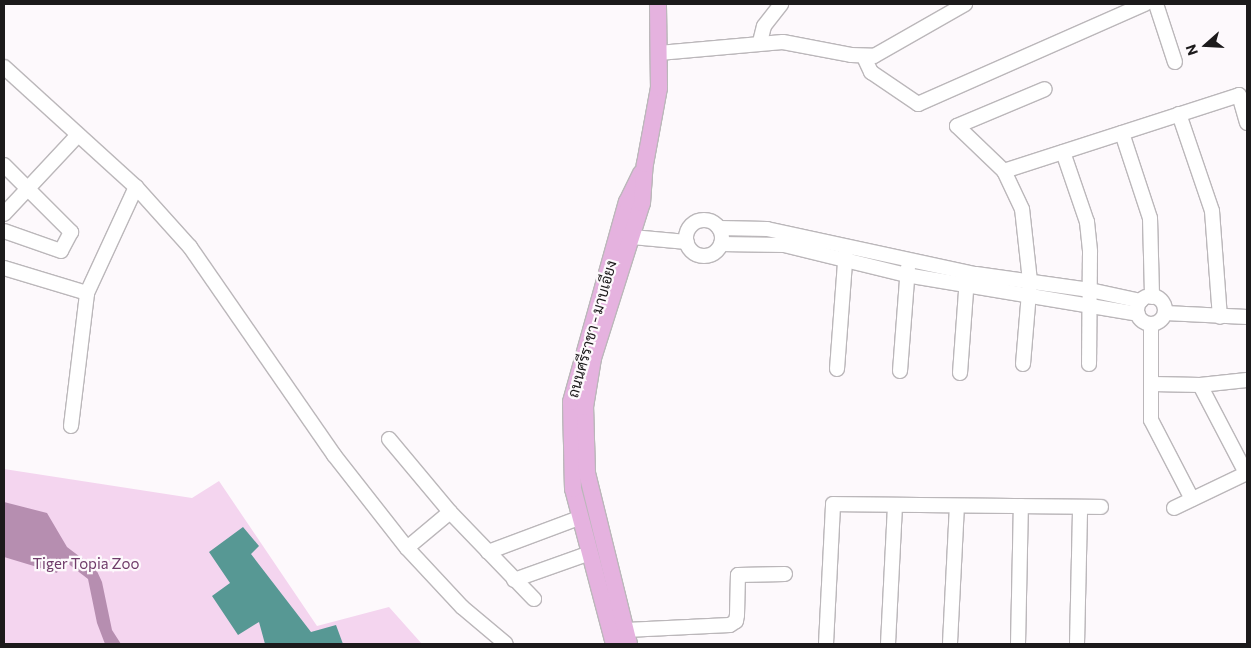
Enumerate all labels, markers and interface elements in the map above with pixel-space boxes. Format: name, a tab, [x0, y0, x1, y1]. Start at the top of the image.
north arrow	[1181, 20, 1231, 70]
text: N	[1182, 42, 1201, 58]
street label: ถนนศรีราชา - มาบเอียง	[564, 258, 620, 400]
park label: Tiger Topia Zoo	[32, 555, 140, 573]

